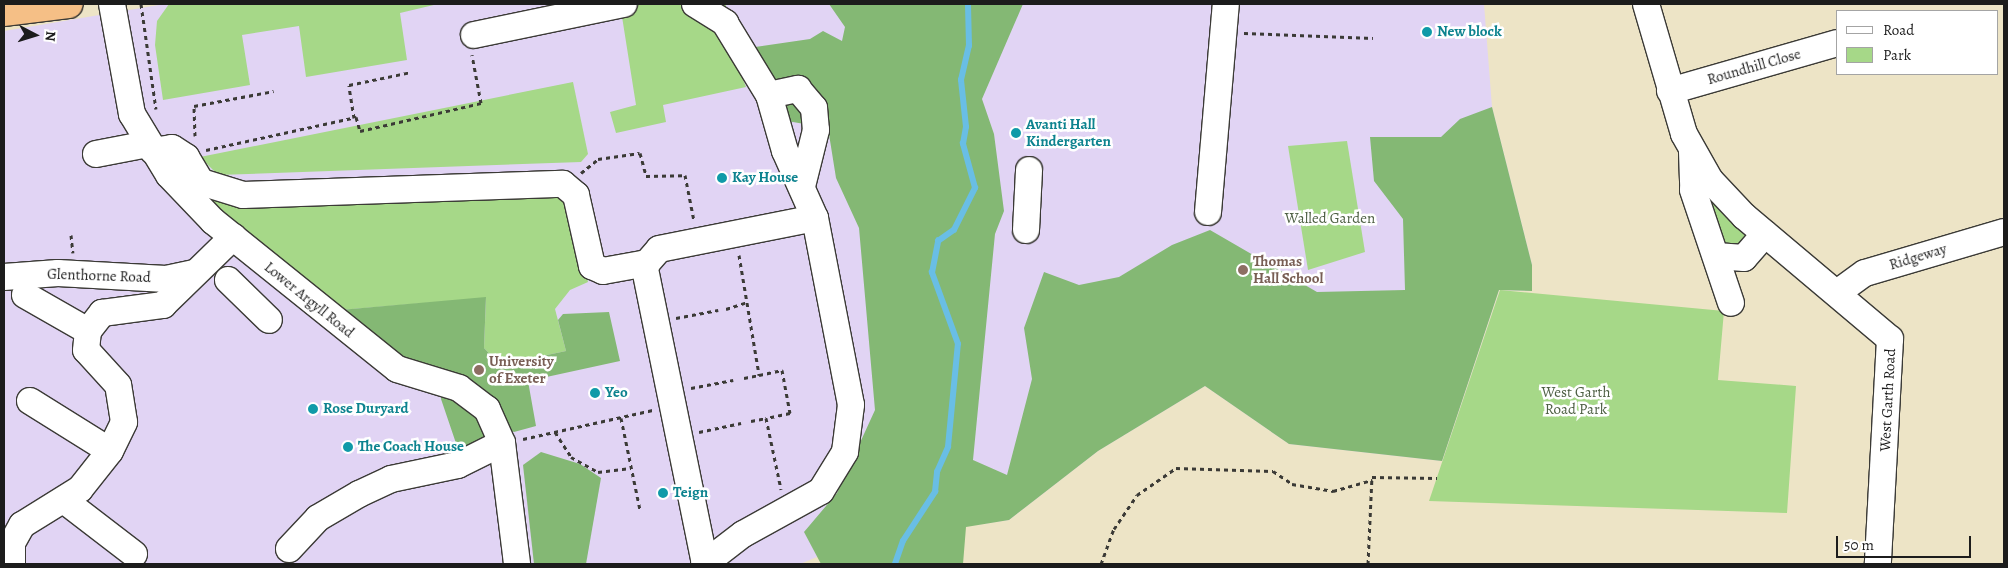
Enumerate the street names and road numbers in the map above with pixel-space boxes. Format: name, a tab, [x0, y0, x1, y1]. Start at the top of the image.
street label: Roundhill Close	[1705, 45, 1803, 89]
street label: Ridgeway	[1887, 240, 1949, 274]
street label: Lower Argyll Road	[260, 258, 358, 342]
street label: Glenthorne Road	[47, 265, 151, 287]
street label: West Garth Road	[1876, 348, 1900, 452]

